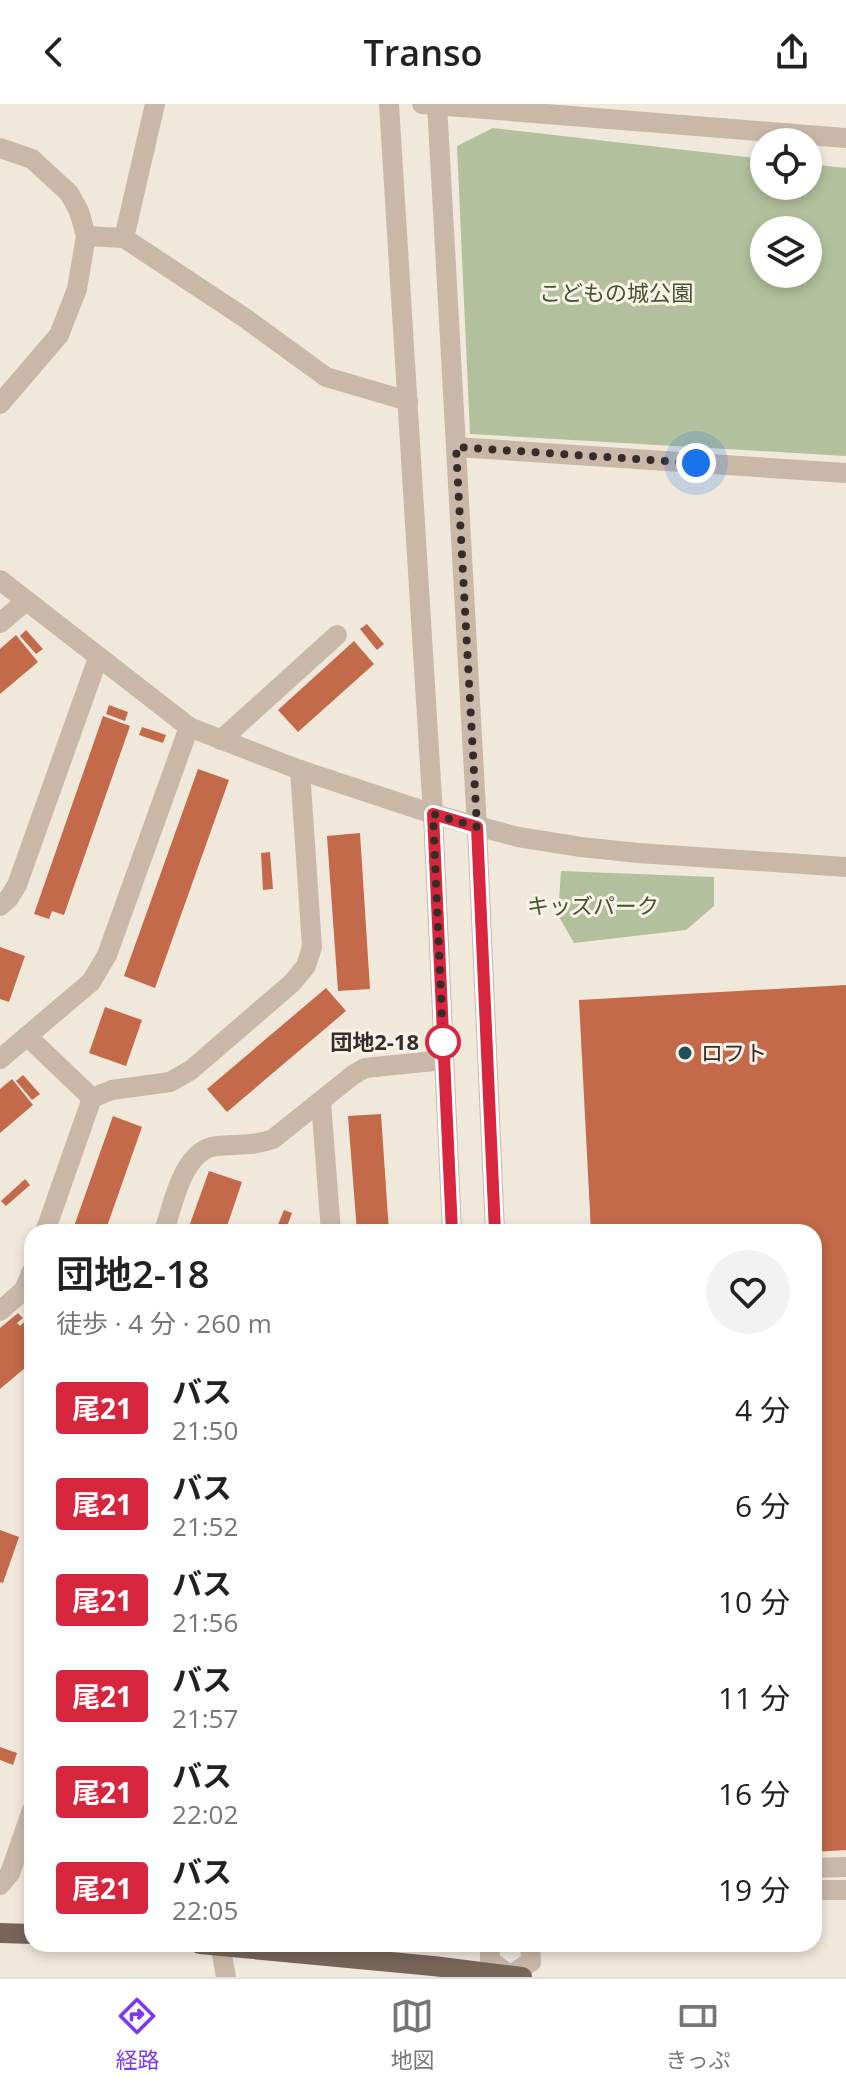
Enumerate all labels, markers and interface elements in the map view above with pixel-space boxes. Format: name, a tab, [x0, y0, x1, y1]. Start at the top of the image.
text: Transo	[363, 28, 483, 77]
icon: back	[32, 30, 76, 74]
icon: share	[770, 30, 814, 74]
map controls	[750, 128, 822, 288]
button: locate	[750, 128, 822, 200]
button: layers	[750, 216, 822, 288]
park label: こどもの城公園	[539, 277, 693, 307]
your location	[676, 443, 716, 483]
park label: キッズパーク	[527, 890, 659, 920]
marker: 団地2-18	[426, 1025, 460, 1059]
place label: 団地2-18	[330, 1026, 419, 1056]
place label: ロフト	[701, 1037, 767, 1067]
marker: ロフト	[676, 1044, 694, 1062]
text: 団地2-18	[56, 1247, 209, 1299]
button: heart	[706, 1250, 790, 1334]
text: 徒歩 · 4 分 · 260 m	[56, 1305, 272, 1341]
text: バス	[172, 1371, 232, 1412]
text: 尾21	[72, 1389, 132, 1427]
text: 4 分	[735, 1389, 790, 1430]
text: 21:50	[172, 1412, 238, 1448]
text: バス	[172, 1467, 232, 1508]
text: 尾21	[72, 1485, 132, 1523]
text: 6 分	[735, 1485, 790, 1526]
text: 21:52	[172, 1508, 238, 1544]
text: バス	[172, 1563, 232, 1604]
text: 尾21	[72, 1581, 132, 1619]
text: 10 分	[718, 1581, 790, 1622]
text: 21:56	[172, 1604, 238, 1640]
text: バス	[172, 1659, 232, 1700]
text: 尾21	[72, 1677, 132, 1715]
text: 11 分	[718, 1677, 790, 1718]
text: 21:57	[172, 1700, 238, 1736]
text: バス	[172, 1755, 232, 1796]
text: 尾21	[72, 1773, 132, 1811]
text: 16 分	[718, 1773, 790, 1814]
text: 22:02	[172, 1796, 238, 1832]
text: バス	[172, 1851, 232, 1892]
text: 尾21	[72, 1869, 132, 1907]
text: 19 分	[718, 1869, 790, 1910]
text: 22:05	[172, 1892, 238, 1928]
tab: 経路	[115, 1994, 159, 2074]
tab: 地図	[390, 1994, 434, 2074]
tab: きっぷ	[665, 1994, 731, 2074]

